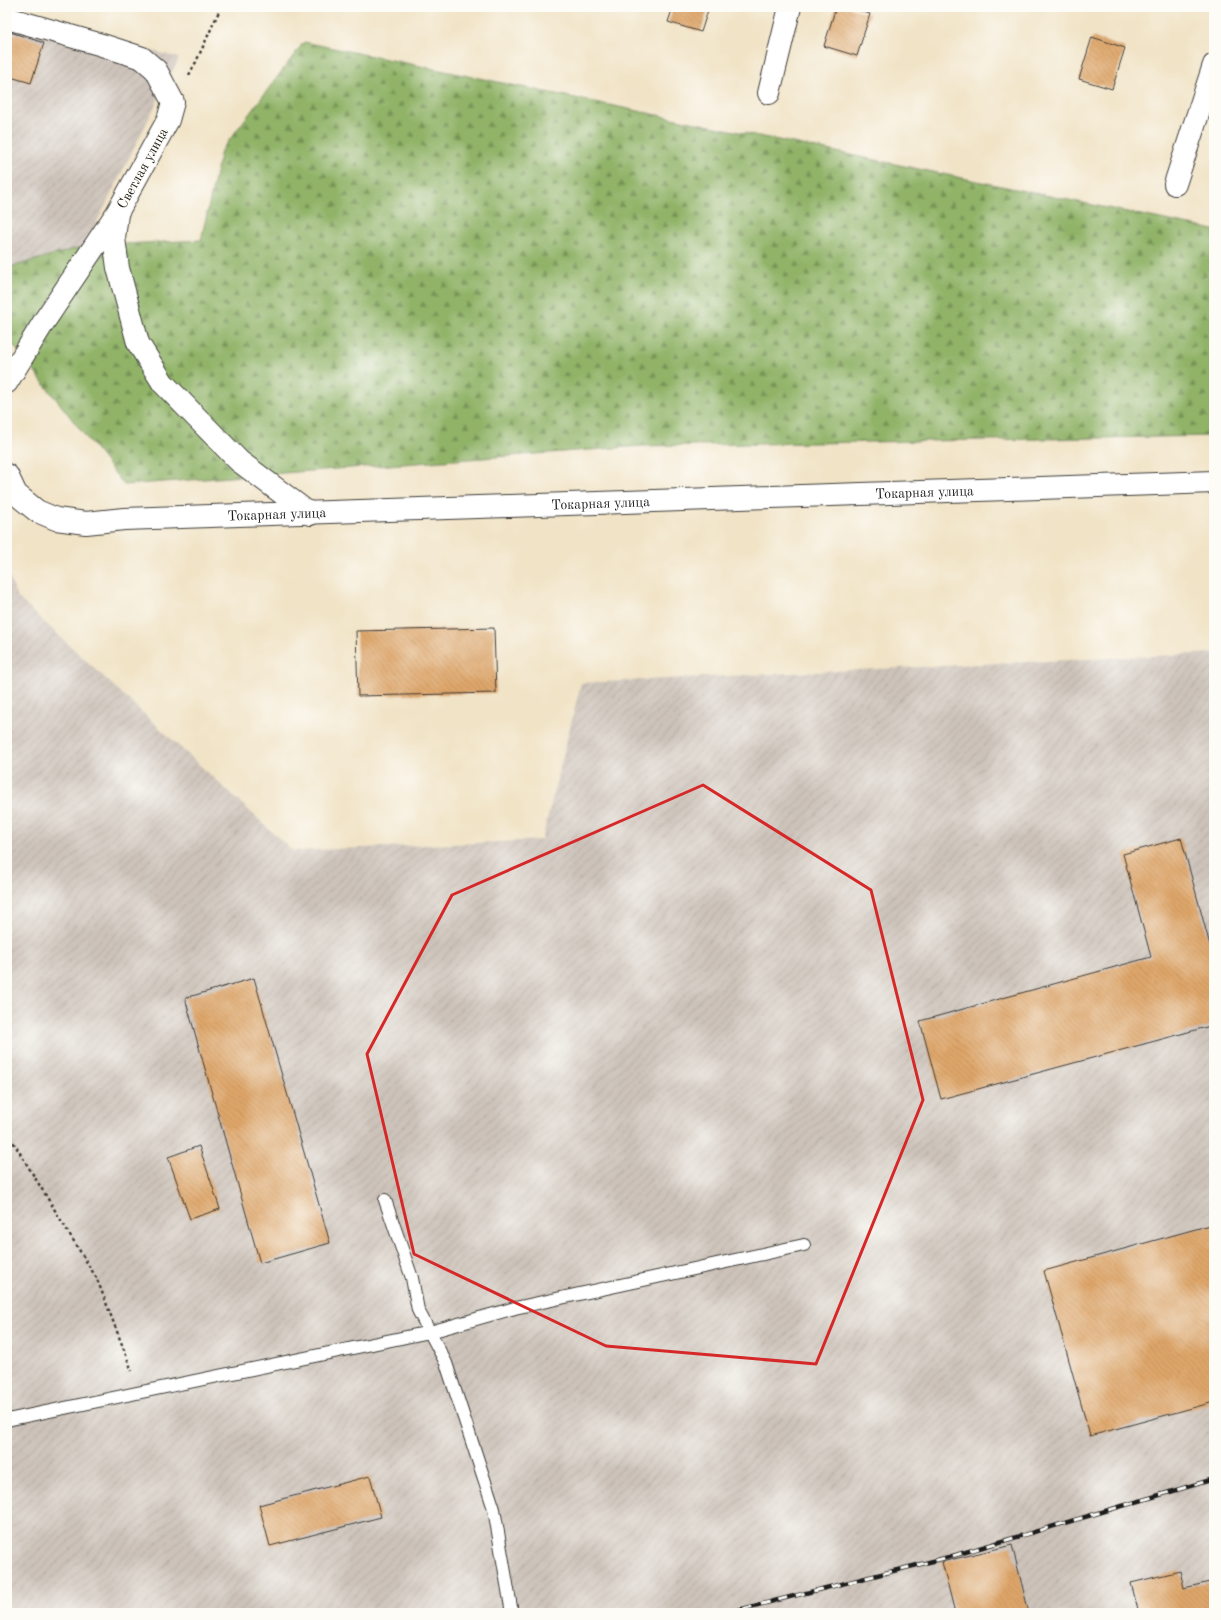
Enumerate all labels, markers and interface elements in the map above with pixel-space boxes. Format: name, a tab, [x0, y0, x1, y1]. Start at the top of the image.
street label: Светлая улица	[115, 126, 171, 211]
street label: Токарная улица	[875, 484, 974, 502]
street label: Токарная улица	[551, 495, 650, 512]
street label: Токарная улица	[227, 506, 327, 523]

